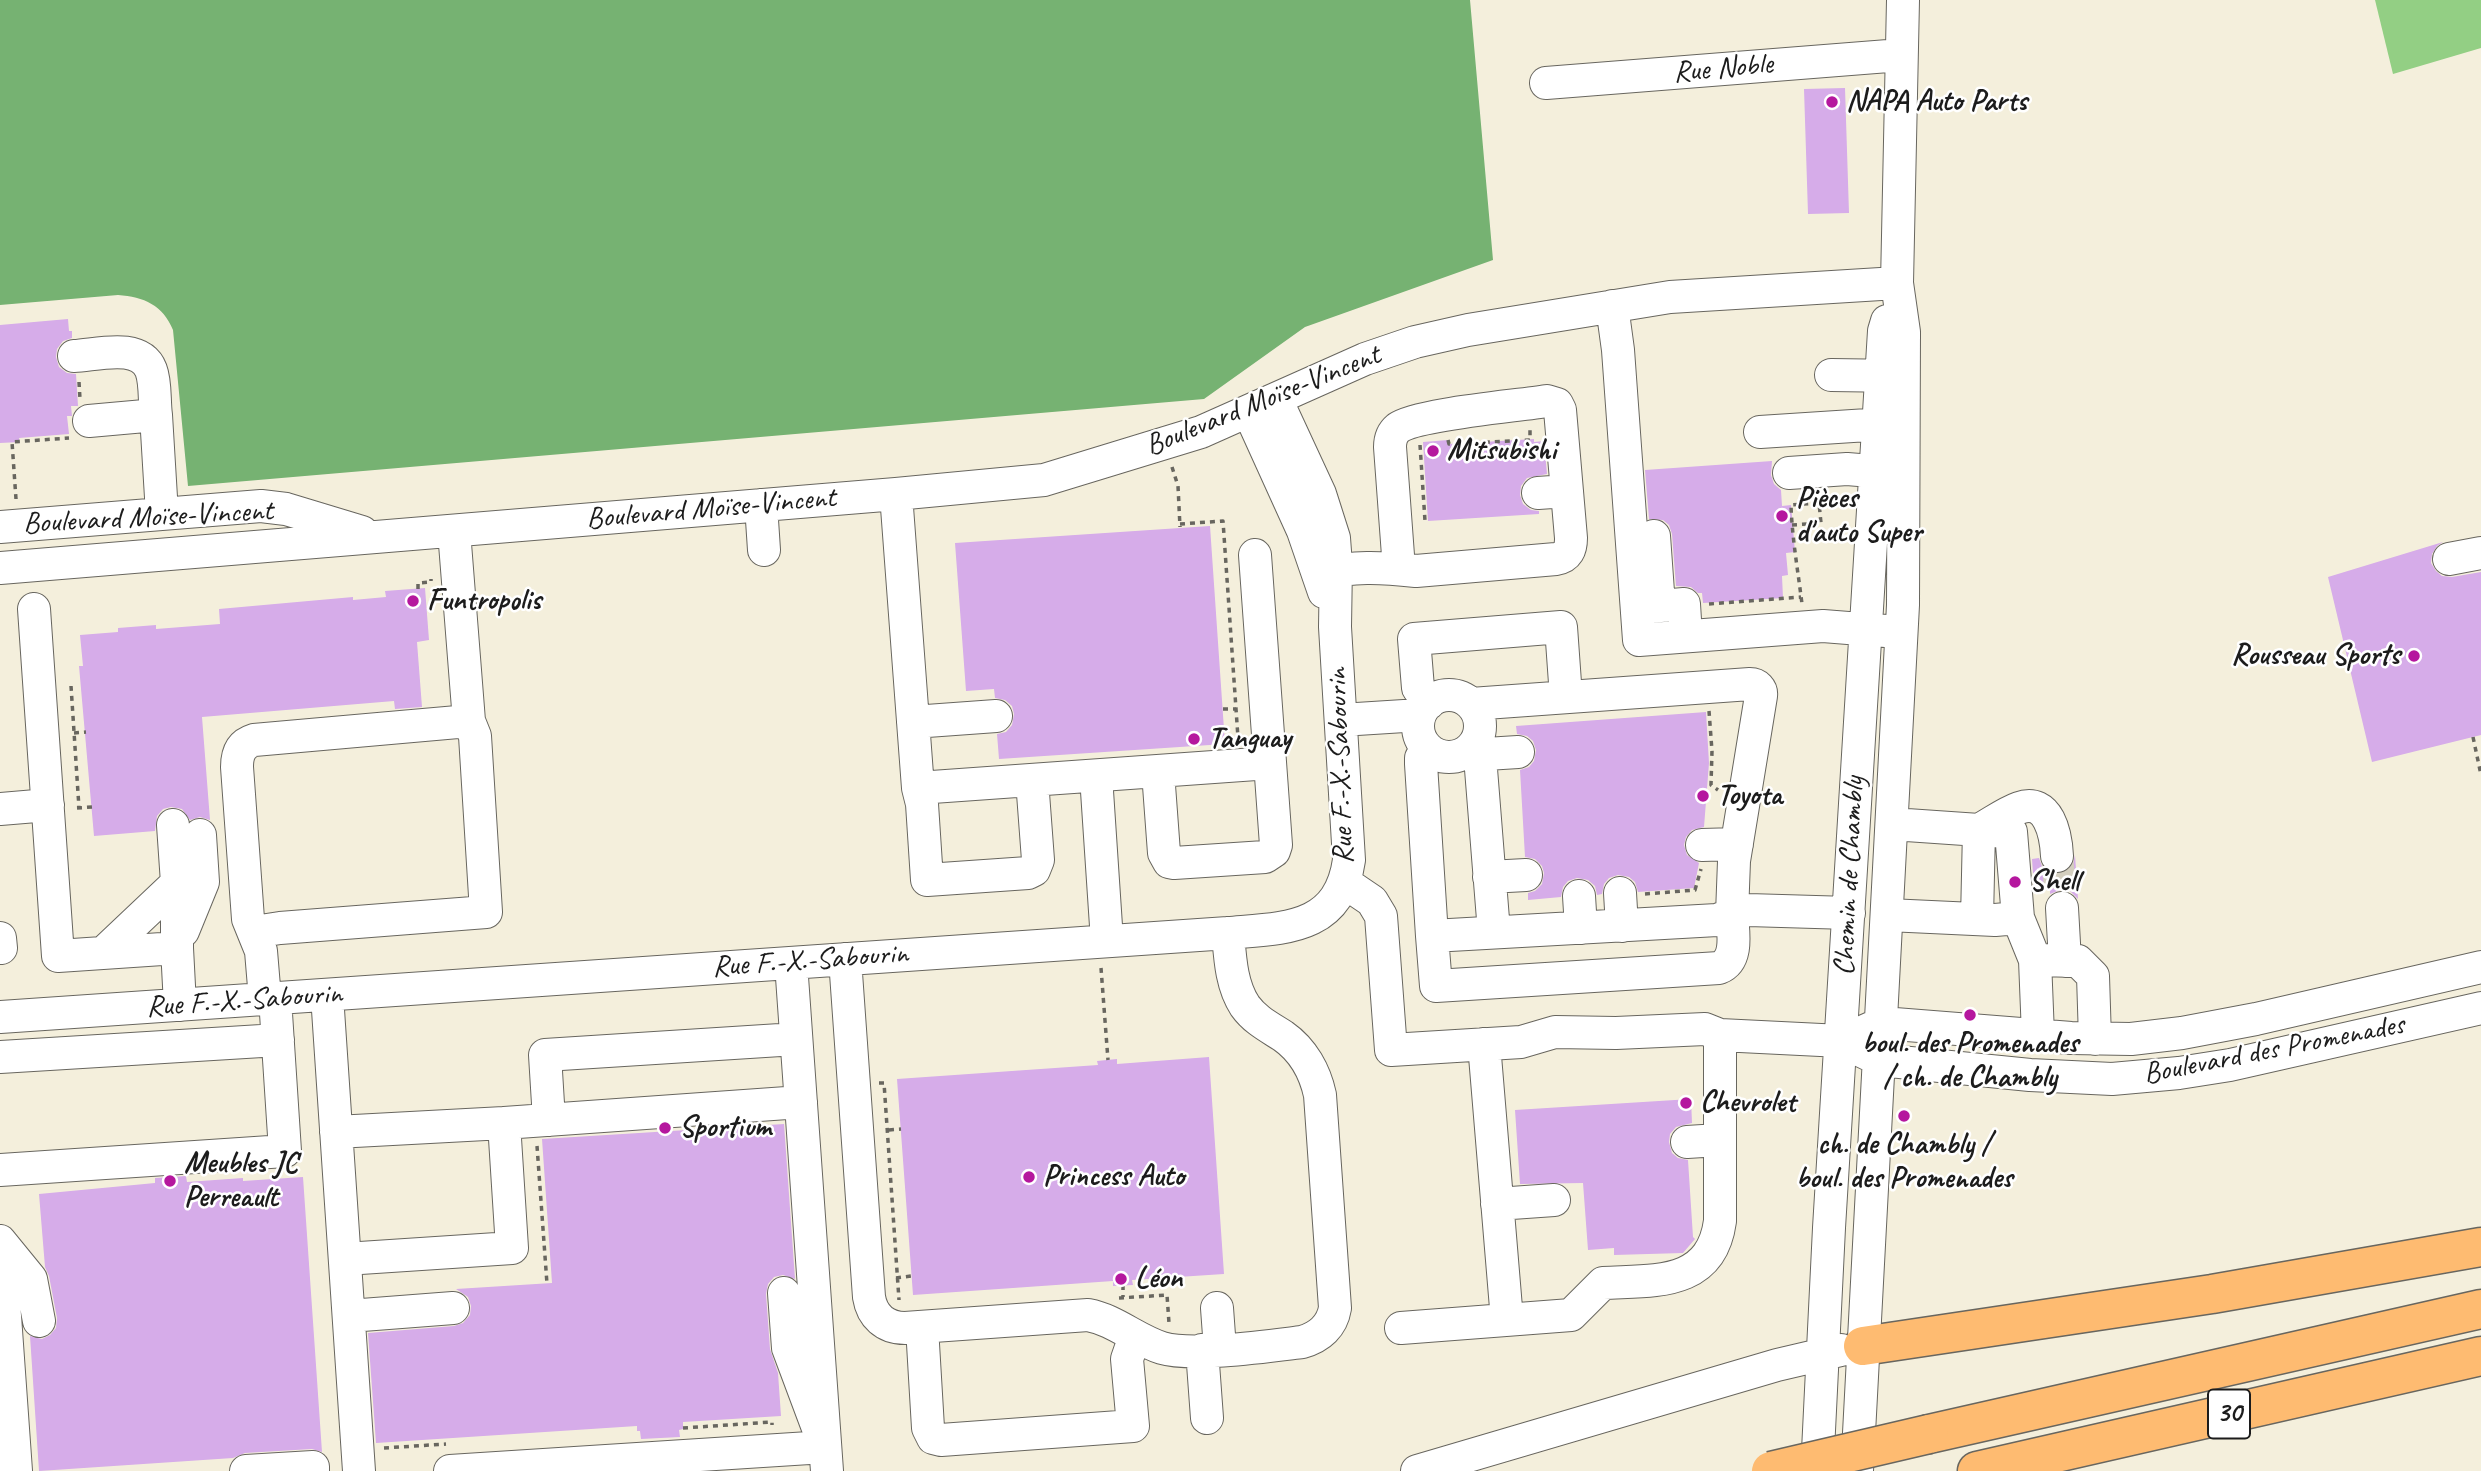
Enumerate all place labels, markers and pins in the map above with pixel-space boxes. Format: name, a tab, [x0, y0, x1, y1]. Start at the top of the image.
place label: NAPA Auto Parts	[1846, 84, 2027, 120]
marker: NAPA Auto Parts	[1824, 94, 1840, 110]
place label: Mitsubishi	[1447, 433, 1556, 469]
marker: Mitsubishi	[1425, 443, 1441, 459]
place label: Pièces d'auto Super	[1796, 481, 1922, 552]
marker: Pièces d'auto Super	[1774, 508, 1790, 524]
place label: Funtropolis	[427, 583, 541, 619]
marker: Funtropolis	[405, 593, 421, 609]
place label: Rousseau Sports	[2231, 638, 2400, 674]
marker: Rousseau Sports	[2406, 648, 2422, 664]
place label: Tanguay	[1208, 721, 1291, 757]
marker: Tanguay	[1186, 731, 1202, 747]
place label: Toyota	[1717, 778, 1782, 814]
marker: Toyota	[1695, 788, 1711, 804]
place label: Shell	[2029, 864, 2079, 900]
marker: Shell	[2007, 874, 2023, 890]
marker: boul. des Promenades / ch. de Chambly	[1962, 1007, 1978, 1023]
place label: boul. des Promenades / ch. de Chambly	[1862, 1026, 2078, 1096]
place label: Chevrolet	[1700, 1085, 1795, 1121]
marker: Chevrolet	[1678, 1095, 1694, 1111]
marker: ch. de Chambly / boul. des Promenades	[1896, 1108, 1912, 1124]
place label: Sportium	[679, 1110, 771, 1146]
marker: Sportium	[657, 1120, 673, 1136]
place label: ch. de Chambly / boul. des Promenades	[1796, 1127, 2012, 1198]
place label: Meubles JC Perreault	[184, 1146, 298, 1216]
place label: Princess Auto	[1043, 1159, 1184, 1195]
marker: Princess Auto	[1021, 1169, 1037, 1185]
marker: Meubles JC Perreault	[162, 1173, 178, 1189]
place label: Léon	[1135, 1261, 1182, 1297]
marker: Léon	[1113, 1271, 1129, 1287]

